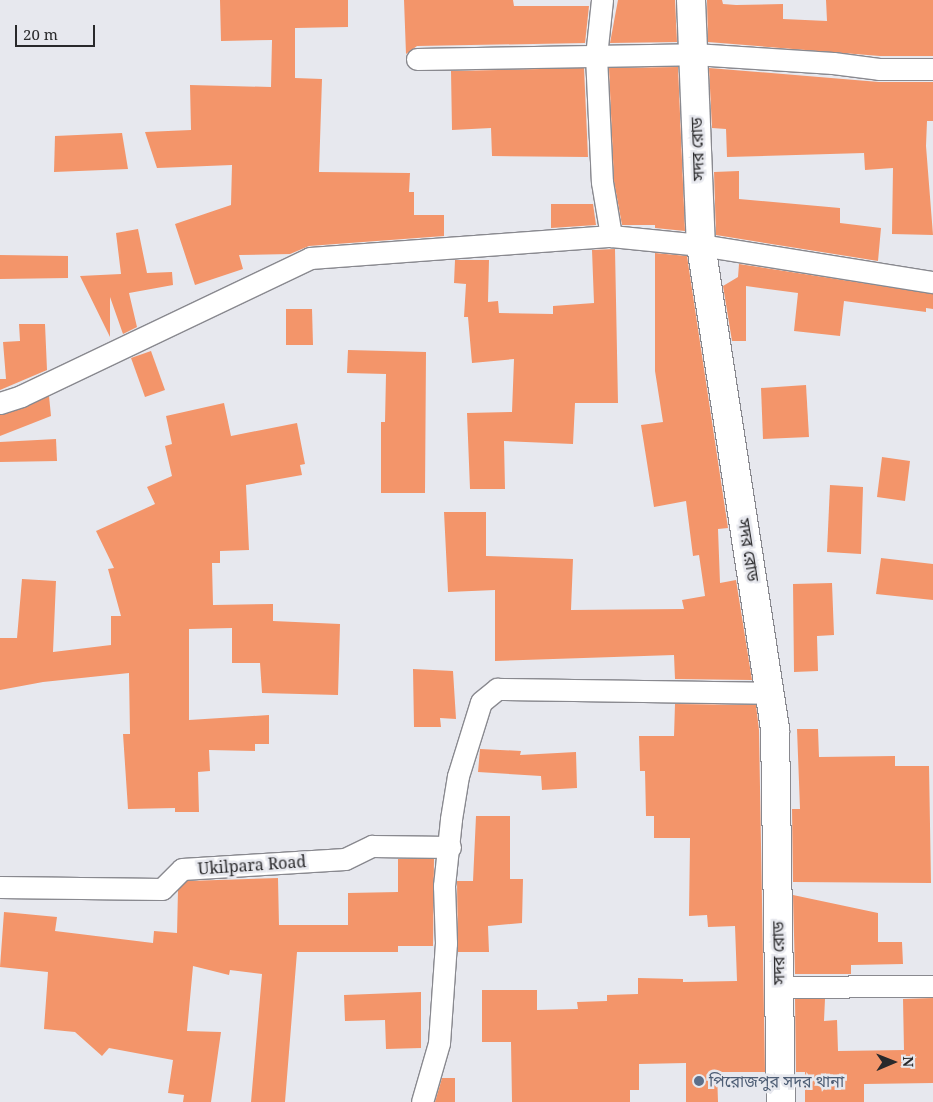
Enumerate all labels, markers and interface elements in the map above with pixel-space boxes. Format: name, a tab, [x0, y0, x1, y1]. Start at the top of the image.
scale bar	[18, 15, 98, 47]
text: 20 m	[23, 24, 58, 44]
street label: সদর রোড	[686, 117, 708, 181]
street label: সদর রোড	[735, 517, 763, 583]
street label: Ukilpara Road	[197, 852, 307, 878]
street label: সদর রোড	[768, 921, 788, 985]
north arrow	[868, 1037, 918, 1087]
text: N	[899, 1056, 918, 1067]
place label: পিরোজপুর সদর থানা	[709, 1071, 844, 1091]
marker: পিরোজপুর সদর থানা	[693, 1075, 705, 1087]

